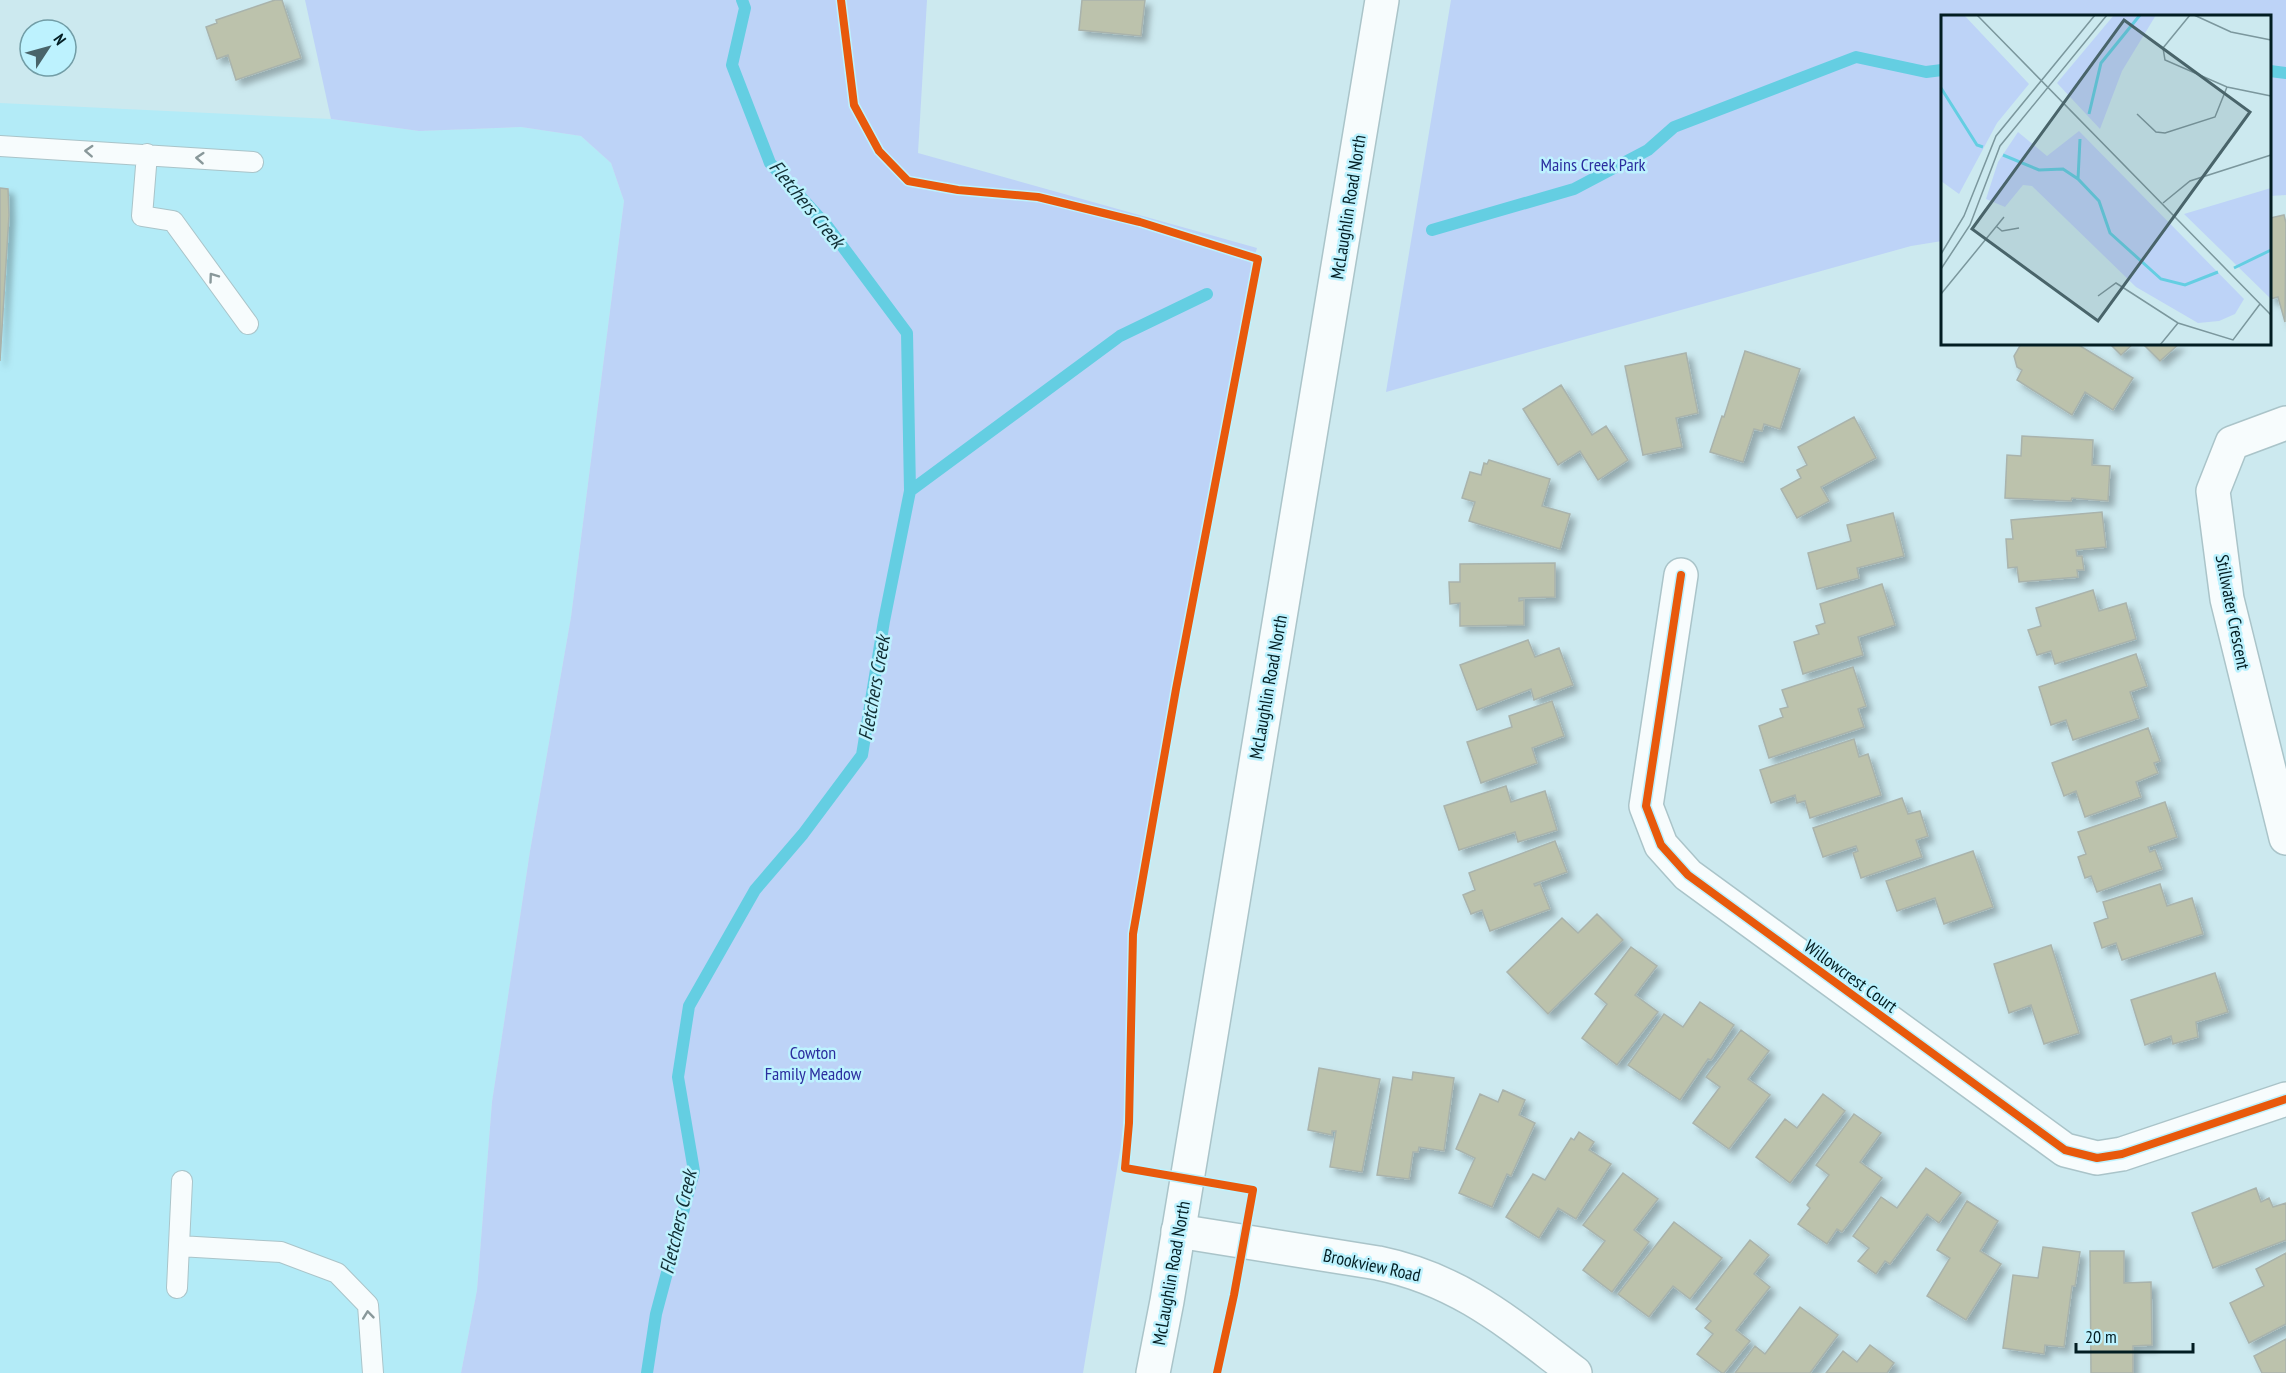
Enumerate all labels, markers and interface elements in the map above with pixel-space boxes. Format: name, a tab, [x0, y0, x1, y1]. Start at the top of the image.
inset map	[1941, 15, 2271, 345]
north arrow	[18, 18, 78, 78]
text: N	[50, 30, 71, 49]
street label: McLaughlin Road North	[1325, 133, 1371, 281]
one-way arrow	[84, 144, 93, 157]
one-way arrow	[196, 152, 205, 165]
park label: Mains Creek Park	[1540, 153, 1646, 176]
water label: Fletchers Creek	[764, 155, 852, 255]
one-way arrow	[209, 272, 220, 283]
street label: Stillwater Crescent	[2211, 553, 2255, 671]
street label: McLaughlin Road North	[1244, 613, 1292, 761]
water label: Fletchers Creek	[852, 632, 896, 742]
street label: Willowcrest Court	[1800, 934, 1902, 1018]
park label: Cowton Family Meadow	[765, 1041, 862, 1085]
water label: Fletchers Creek	[653, 1165, 703, 1276]
street label: McLaughlin Road North	[1147, 1199, 1195, 1347]
street label: Brookview Road	[1321, 1243, 1423, 1287]
one-way arrow	[362, 1310, 375, 1319]
scale bar	[2076, 1316, 2193, 1354]
text: 20 m	[2085, 1325, 2117, 1348]

